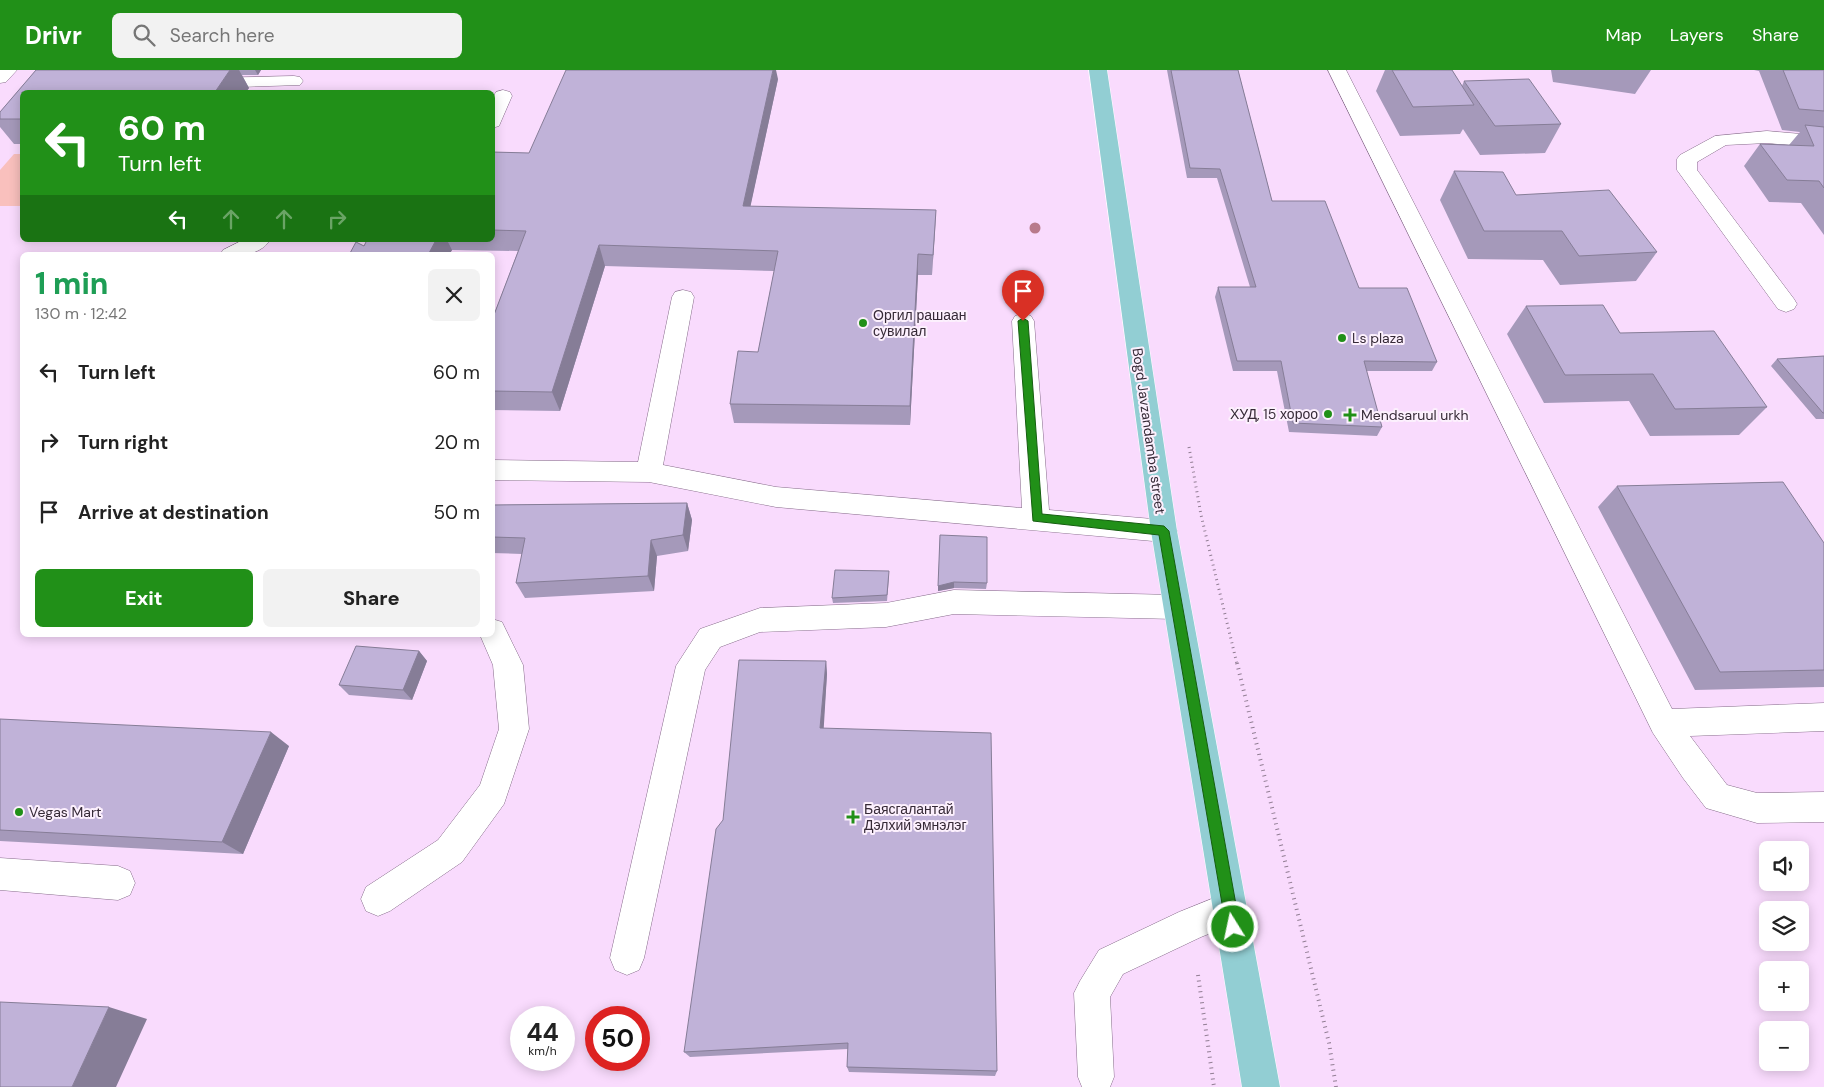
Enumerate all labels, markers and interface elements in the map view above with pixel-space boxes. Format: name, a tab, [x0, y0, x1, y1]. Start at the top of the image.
search box	[112, 13, 462, 58]
text: Drivr	[25, 20, 82, 51]
icon: search	[130, 21, 158, 49]
text: Search here	[170, 23, 275, 48]
text: Map	[1606, 23, 1642, 47]
text: Layers	[1670, 23, 1724, 47]
text: Share	[1752, 23, 1799, 47]
text: 60 m	[118, 105, 206, 151]
icon: left	[35, 110, 100, 175]
text: Turn left	[118, 149, 202, 178]
icon: left	[164, 205, 192, 233]
icon: ahead	[217, 205, 245, 233]
icon: ahead	[270, 205, 298, 233]
icon: right	[323, 205, 351, 233]
text: 1 min	[35, 264, 108, 303]
button: close	[428, 269, 480, 321]
pin	[1002, 270, 1044, 321]
icon: arrive	[1009, 277, 1037, 305]
text: 130 m · 12:42	[35, 303, 127, 324]
place label: Оргил рашаан сувилал	[873, 306, 967, 340]
marker: Оргил рашаан сувилал	[857, 317, 869, 329]
place label: Ls plaza	[1352, 329, 1404, 347]
marker: Ls plaza	[1336, 332, 1348, 344]
street label: Bogd Javzandamba street	[1128, 347, 1170, 515]
icon: left	[35, 358, 63, 386]
text: Turn left	[78, 360, 156, 385]
text: 60 m	[433, 360, 480, 385]
place label: ХУД, 15 хороо	[1230, 405, 1318, 423]
place label: Mendsaruul urkh	[1361, 406, 1469, 424]
marker: ХУД, 15 хороо	[1322, 408, 1334, 420]
marker: Mendsaruul urkh	[1343, 408, 1357, 422]
icon: right	[35, 428, 63, 456]
text: Turn right	[78, 430, 168, 455]
text: 20 m	[434, 430, 480, 455]
icon: arrive	[35, 498, 63, 526]
text: Arrive at destination	[78, 500, 269, 525]
text: 50 m	[433, 500, 480, 525]
button: Exit	[35, 569, 253, 627]
button: Share	[263, 569, 480, 627]
place label: Баясгалантай Дэлхий эмнэлэг	[864, 800, 967, 834]
place label: Vegas Mart	[29, 803, 102, 821]
marker: Vegas Mart	[13, 806, 25, 818]
marker: Баясгалантай Дэлхий эмнэлэг	[846, 810, 860, 824]
map controls	[1759, 841, 1809, 1071]
button: sound	[1759, 841, 1809, 891]
position arrow	[1206, 900, 1258, 952]
button: layers	[1759, 901, 1809, 951]
button: +	[1759, 961, 1809, 1011]
speed limit sign: 50	[585, 1006, 650, 1071]
text: 44	[526, 1016, 559, 1049]
button: −	[1759, 1021, 1809, 1071]
text: km/h	[528, 1043, 557, 1059]

